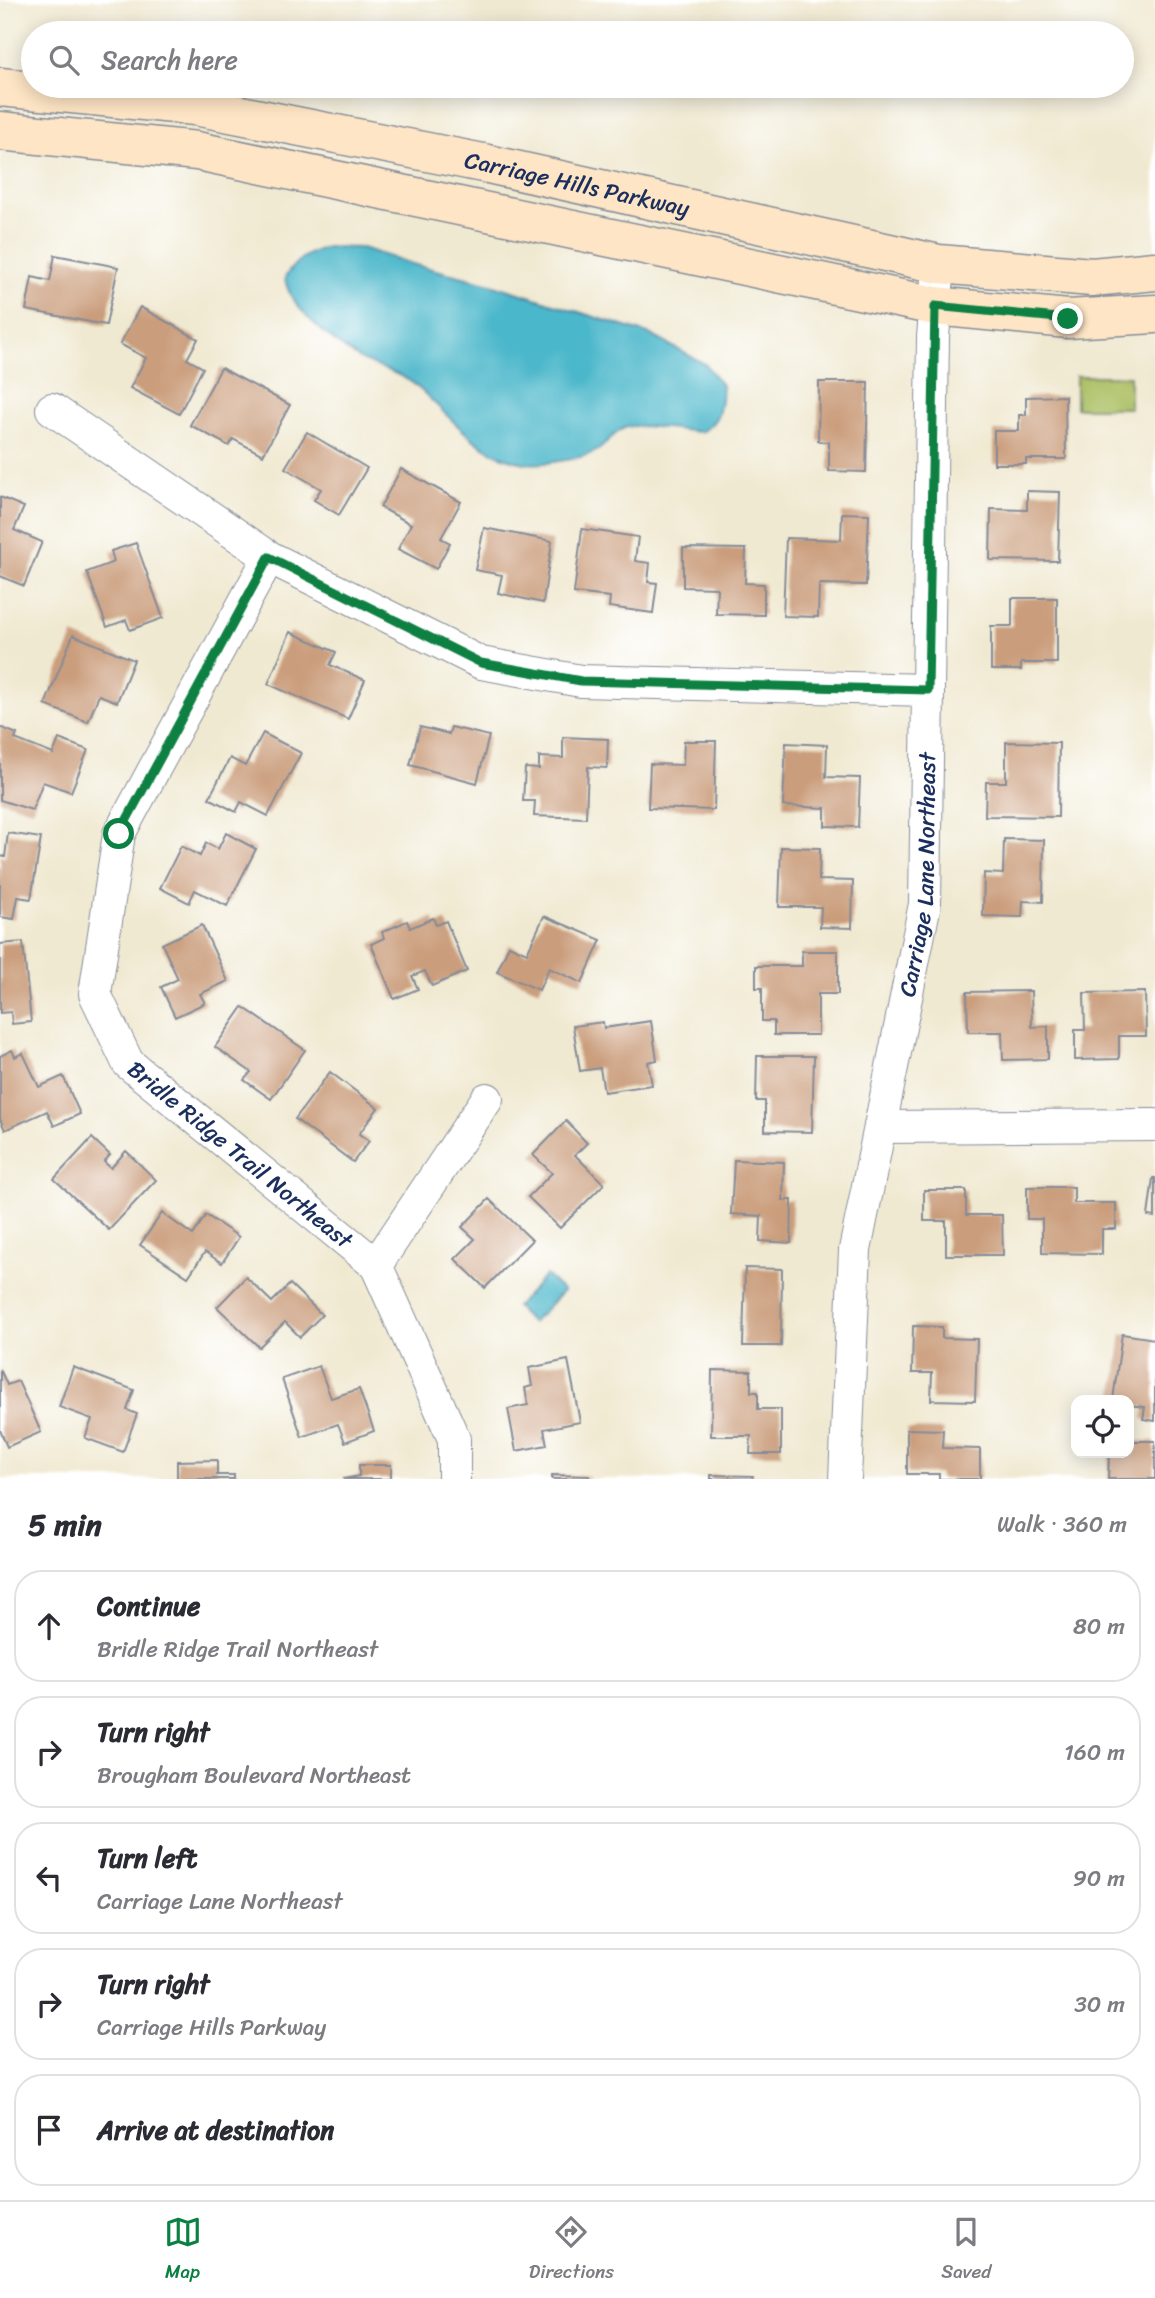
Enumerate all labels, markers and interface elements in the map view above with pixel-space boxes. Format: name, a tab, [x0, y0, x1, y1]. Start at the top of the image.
search box	[21, 21, 1134, 98]
text: Search here	[101, 37, 238, 83]
icon: search	[45, 41, 83, 79]
street label: Carriage Hills Parkway	[461, 140, 694, 229]
route end	[1052, 303, 1083, 334]
street label: Carriage Lane Northeast	[887, 750, 948, 1000]
route start	[103, 818, 134, 849]
street label: Bridle Ridge Trail Northeast	[118, 1050, 363, 1261]
map controls	[1071, 1395, 1134, 1458]
button: locate	[1071, 1395, 1134, 1458]
text: 5 min	[28, 1498, 102, 1552]
text: Walk · 360 m	[997, 1504, 1127, 1545]
text: Continue	[97, 1583, 200, 1629]
text: 80 m	[1073, 1606, 1125, 1647]
icon: ahead	[30, 1607, 68, 1645]
text: Bridle Ridge Trail Northeast	[97, 1629, 378, 1670]
text: Turn right	[97, 1709, 210, 1755]
text: 160 m	[1064, 1732, 1125, 1773]
icon: right	[30, 1733, 68, 1771]
text: Brougham Boulevard Northeast	[97, 1755, 411, 1796]
text: Turn left	[97, 1835, 197, 1881]
text: 90 m	[1073, 1858, 1125, 1899]
icon: left	[30, 1859, 68, 1897]
text: Carriage Lane Northeast	[97, 1881, 343, 1922]
text: Turn right	[97, 1961, 210, 2007]
text: 30 m	[1074, 1984, 1125, 2025]
icon: right	[30, 1985, 68, 2023]
text: Carriage Hills Parkway	[97, 2007, 326, 2048]
text: Arrive at destination	[97, 2107, 334, 2153]
icon: arrive	[30, 2111, 68, 2149]
tab: Map	[164, 2213, 202, 2288]
tab: Directions	[529, 2213, 614, 2288]
tab: Saved	[941, 2213, 991, 2288]

